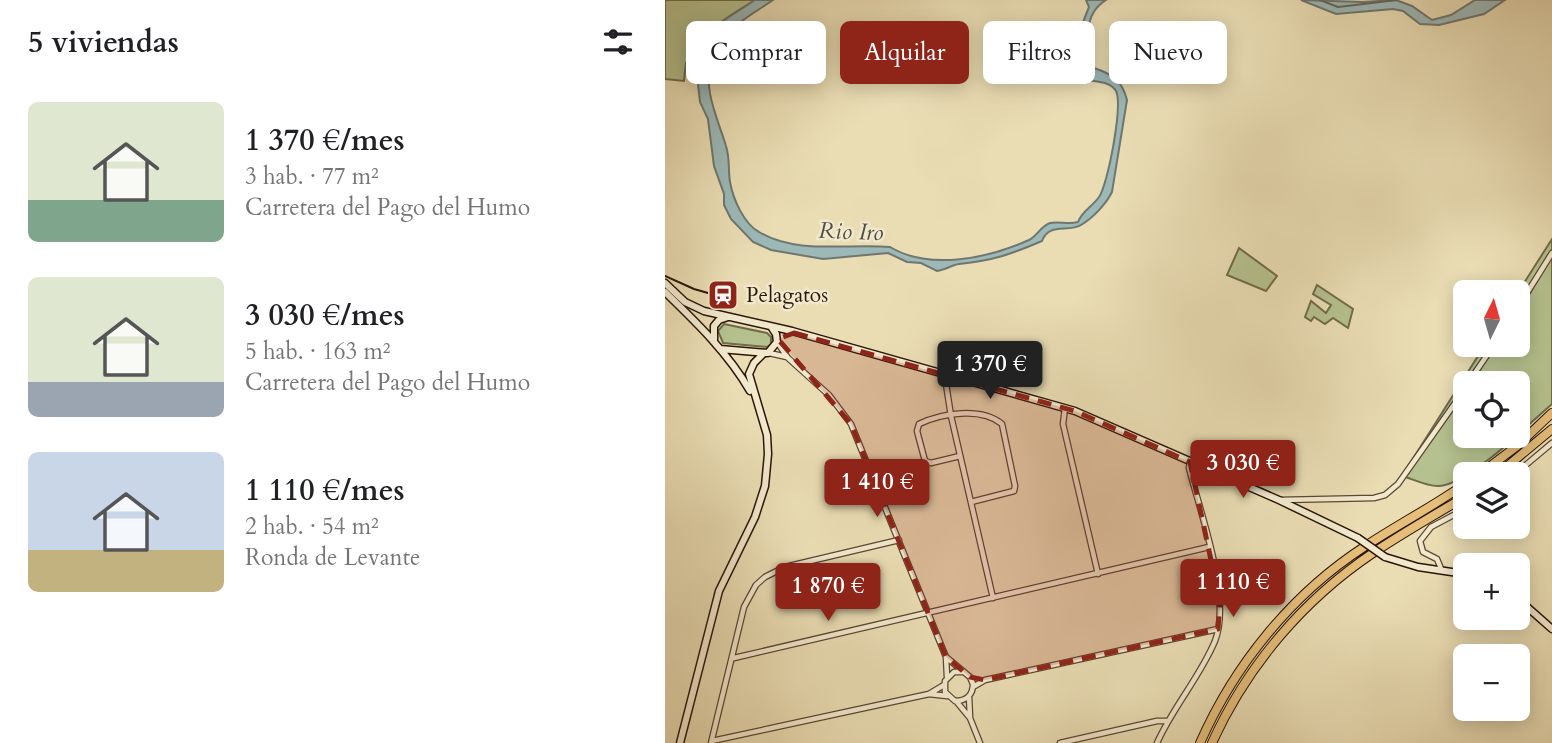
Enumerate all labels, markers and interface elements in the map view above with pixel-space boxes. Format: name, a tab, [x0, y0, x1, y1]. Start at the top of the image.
chip: Comprar	[686, 21, 826, 84]
chip: Alquilar	[840, 21, 969, 84]
chip: Filtros	[983, 21, 1095, 84]
chip: Nuevo	[1109, 21, 1227, 84]
text: 5 viviendas	[28, 22, 179, 63]
icon: filters	[599, 23, 637, 61]
text: 1 370 €/mes	[245, 120, 405, 161]
icon: home	[84, 130, 168, 214]
text: 3 hab. · 77 m²	[245, 161, 379, 192]
text: Carretera del Pago del Humo	[245, 192, 530, 223]
water label: Rio Iro	[818, 215, 884, 248]
station icon: Pelagatos	[706, 278, 740, 312]
north arrow	[1453, 280, 1529, 357]
map controls	[1453, 280, 1530, 721]
place label: Pelagatos	[746, 281, 828, 310]
text: 3 030 €/mes	[245, 295, 405, 336]
icon: home	[84, 305, 168, 389]
text: 5 hab. · 163 m²	[245, 336, 391, 367]
pin: 1 370 €	[925, 342, 1055, 401]
text: 1 370 €	[953, 348, 1027, 379]
text: Carretera del Pago del Humo	[245, 367, 530, 398]
button: locate	[1453, 371, 1530, 448]
pin: 3 030 €	[1178, 440, 1308, 500]
text: 3 030 €	[1206, 447, 1280, 478]
pin: 1 410 €	[812, 460, 942, 519]
button: layers	[1453, 462, 1530, 539]
text: 1 410 €	[840, 466, 914, 497]
text: 1 110 €/mes	[245, 470, 405, 511]
icon: home	[84, 480, 168, 564]
text: 2 hab. · 54 m²	[245, 511, 379, 542]
text: Ronda de Levante	[245, 542, 420, 573]
button: +	[1453, 553, 1530, 630]
pin: 1 110 €	[1168, 560, 1298, 619]
pin: 1 870 €	[763, 564, 893, 623]
text: 1 110 €	[1196, 566, 1270, 597]
text: 1 870 €	[791, 570, 865, 601]
button: −	[1453, 644, 1530, 721]

